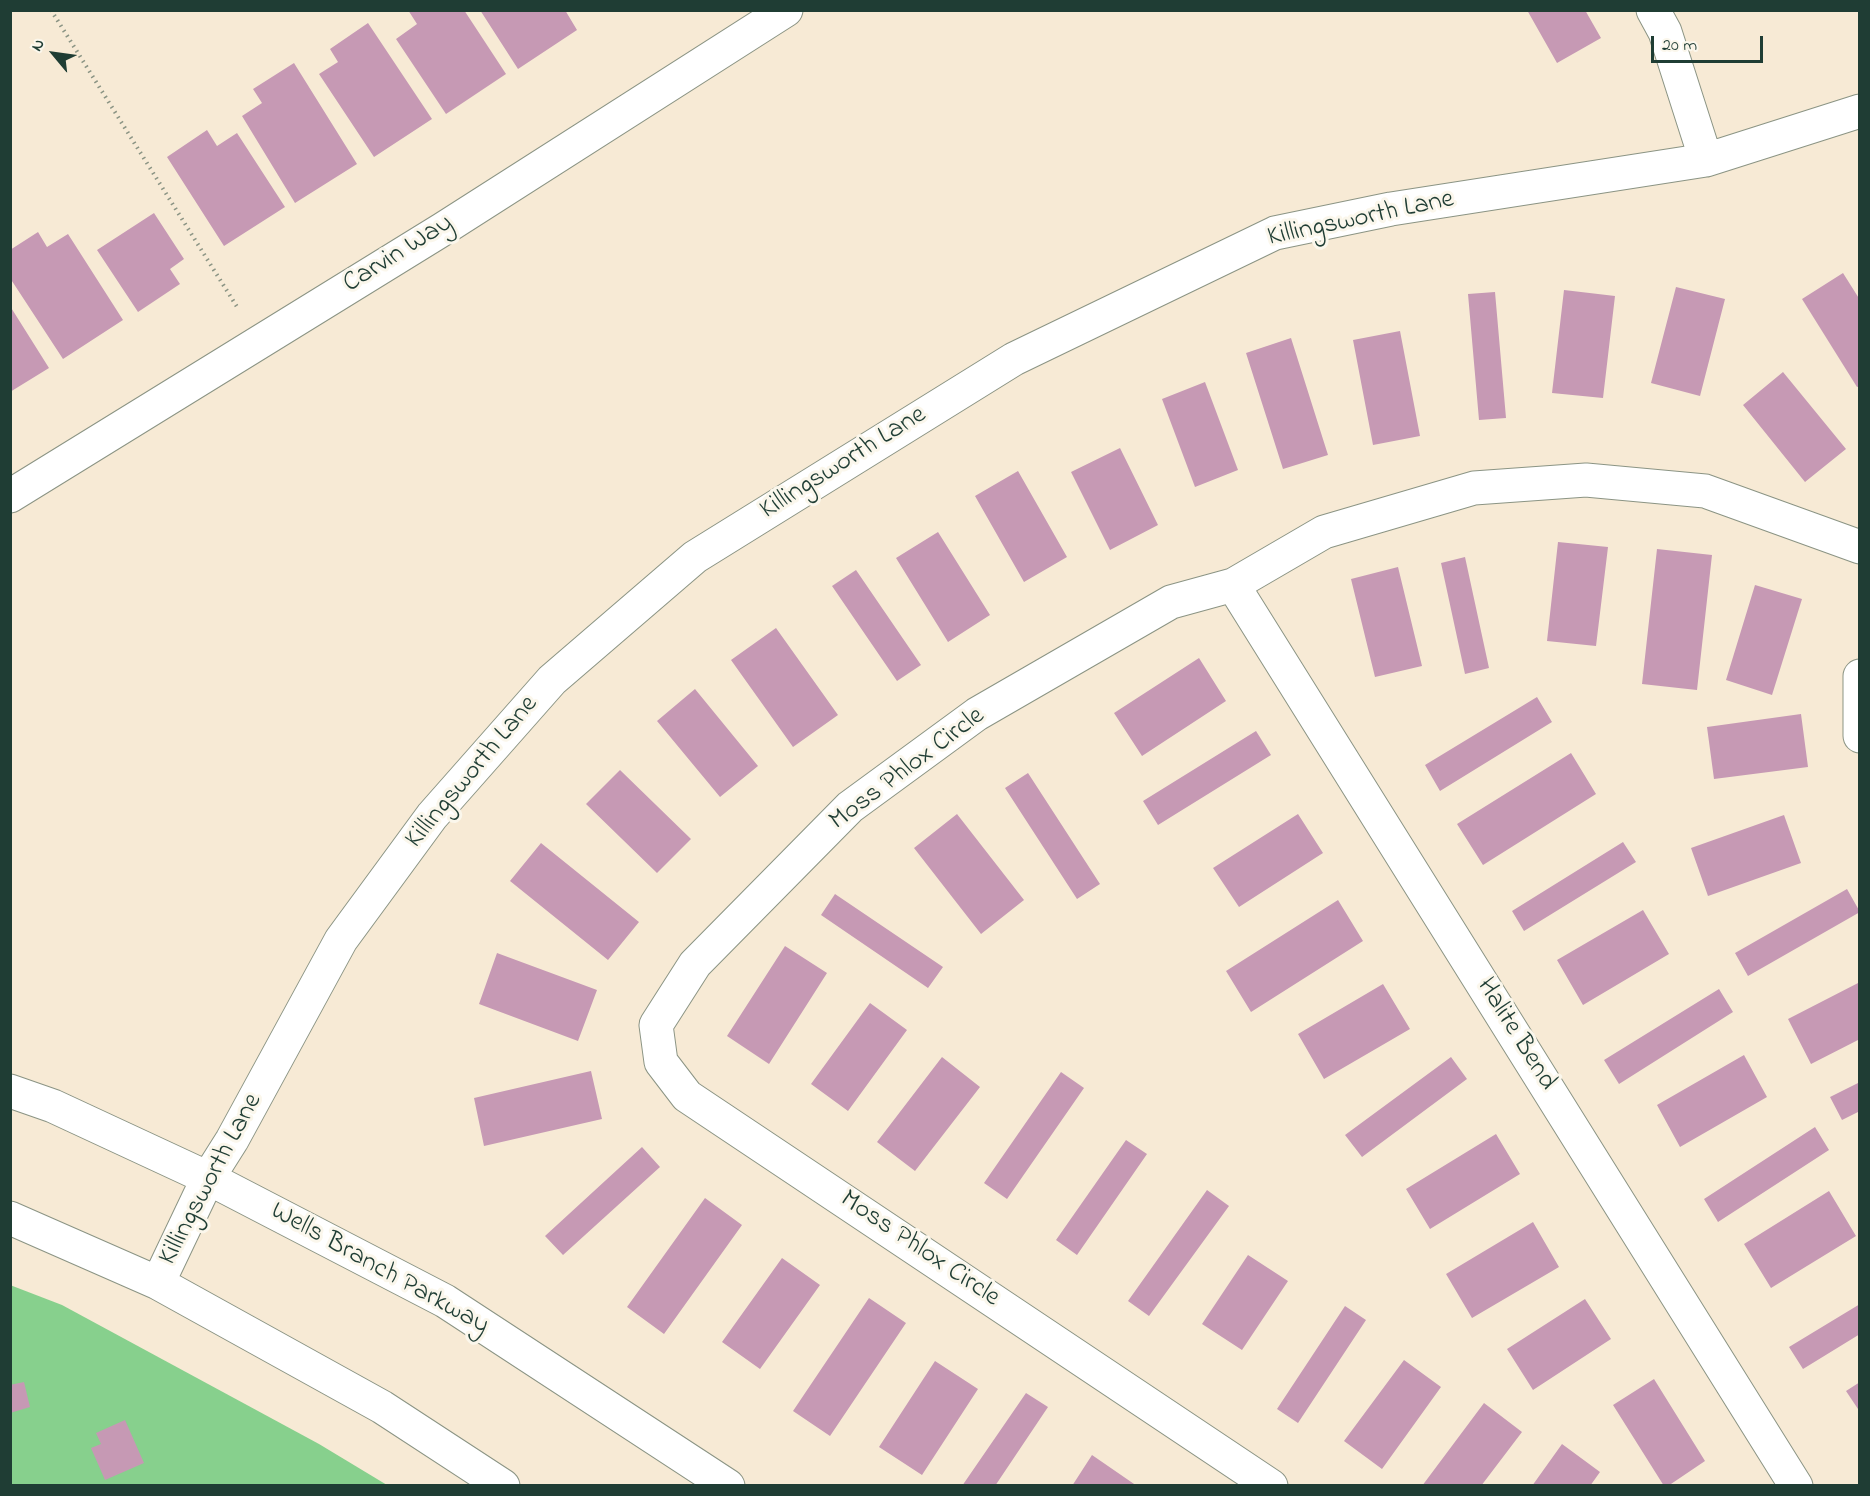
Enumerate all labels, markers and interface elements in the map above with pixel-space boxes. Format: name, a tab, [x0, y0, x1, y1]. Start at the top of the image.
north arrow	[24, 24, 84, 84]
scale bar	[1654, 24, 1766, 62]
text: 20 m	[1662, 33, 1697, 59]
text: N	[25, 35, 51, 56]
street label: Killingsworth Lane	[1265, 184, 1457, 256]
street label: Carvin Way	[338, 209, 460, 301]
street label: Killingsworth Lane	[755, 400, 933, 528]
street label: Killingsworth Lane	[400, 690, 546, 856]
street label: Moss Phlox Circle	[824, 701, 992, 839]
street label: Halite Bend	[1468, 973, 1562, 1097]
street label: Killingsworth Lane	[153, 1089, 271, 1271]
street label: Moss Phlox Circle	[833, 1185, 1005, 1315]
street label: Wells Branch Parkway	[264, 1197, 494, 1343]

